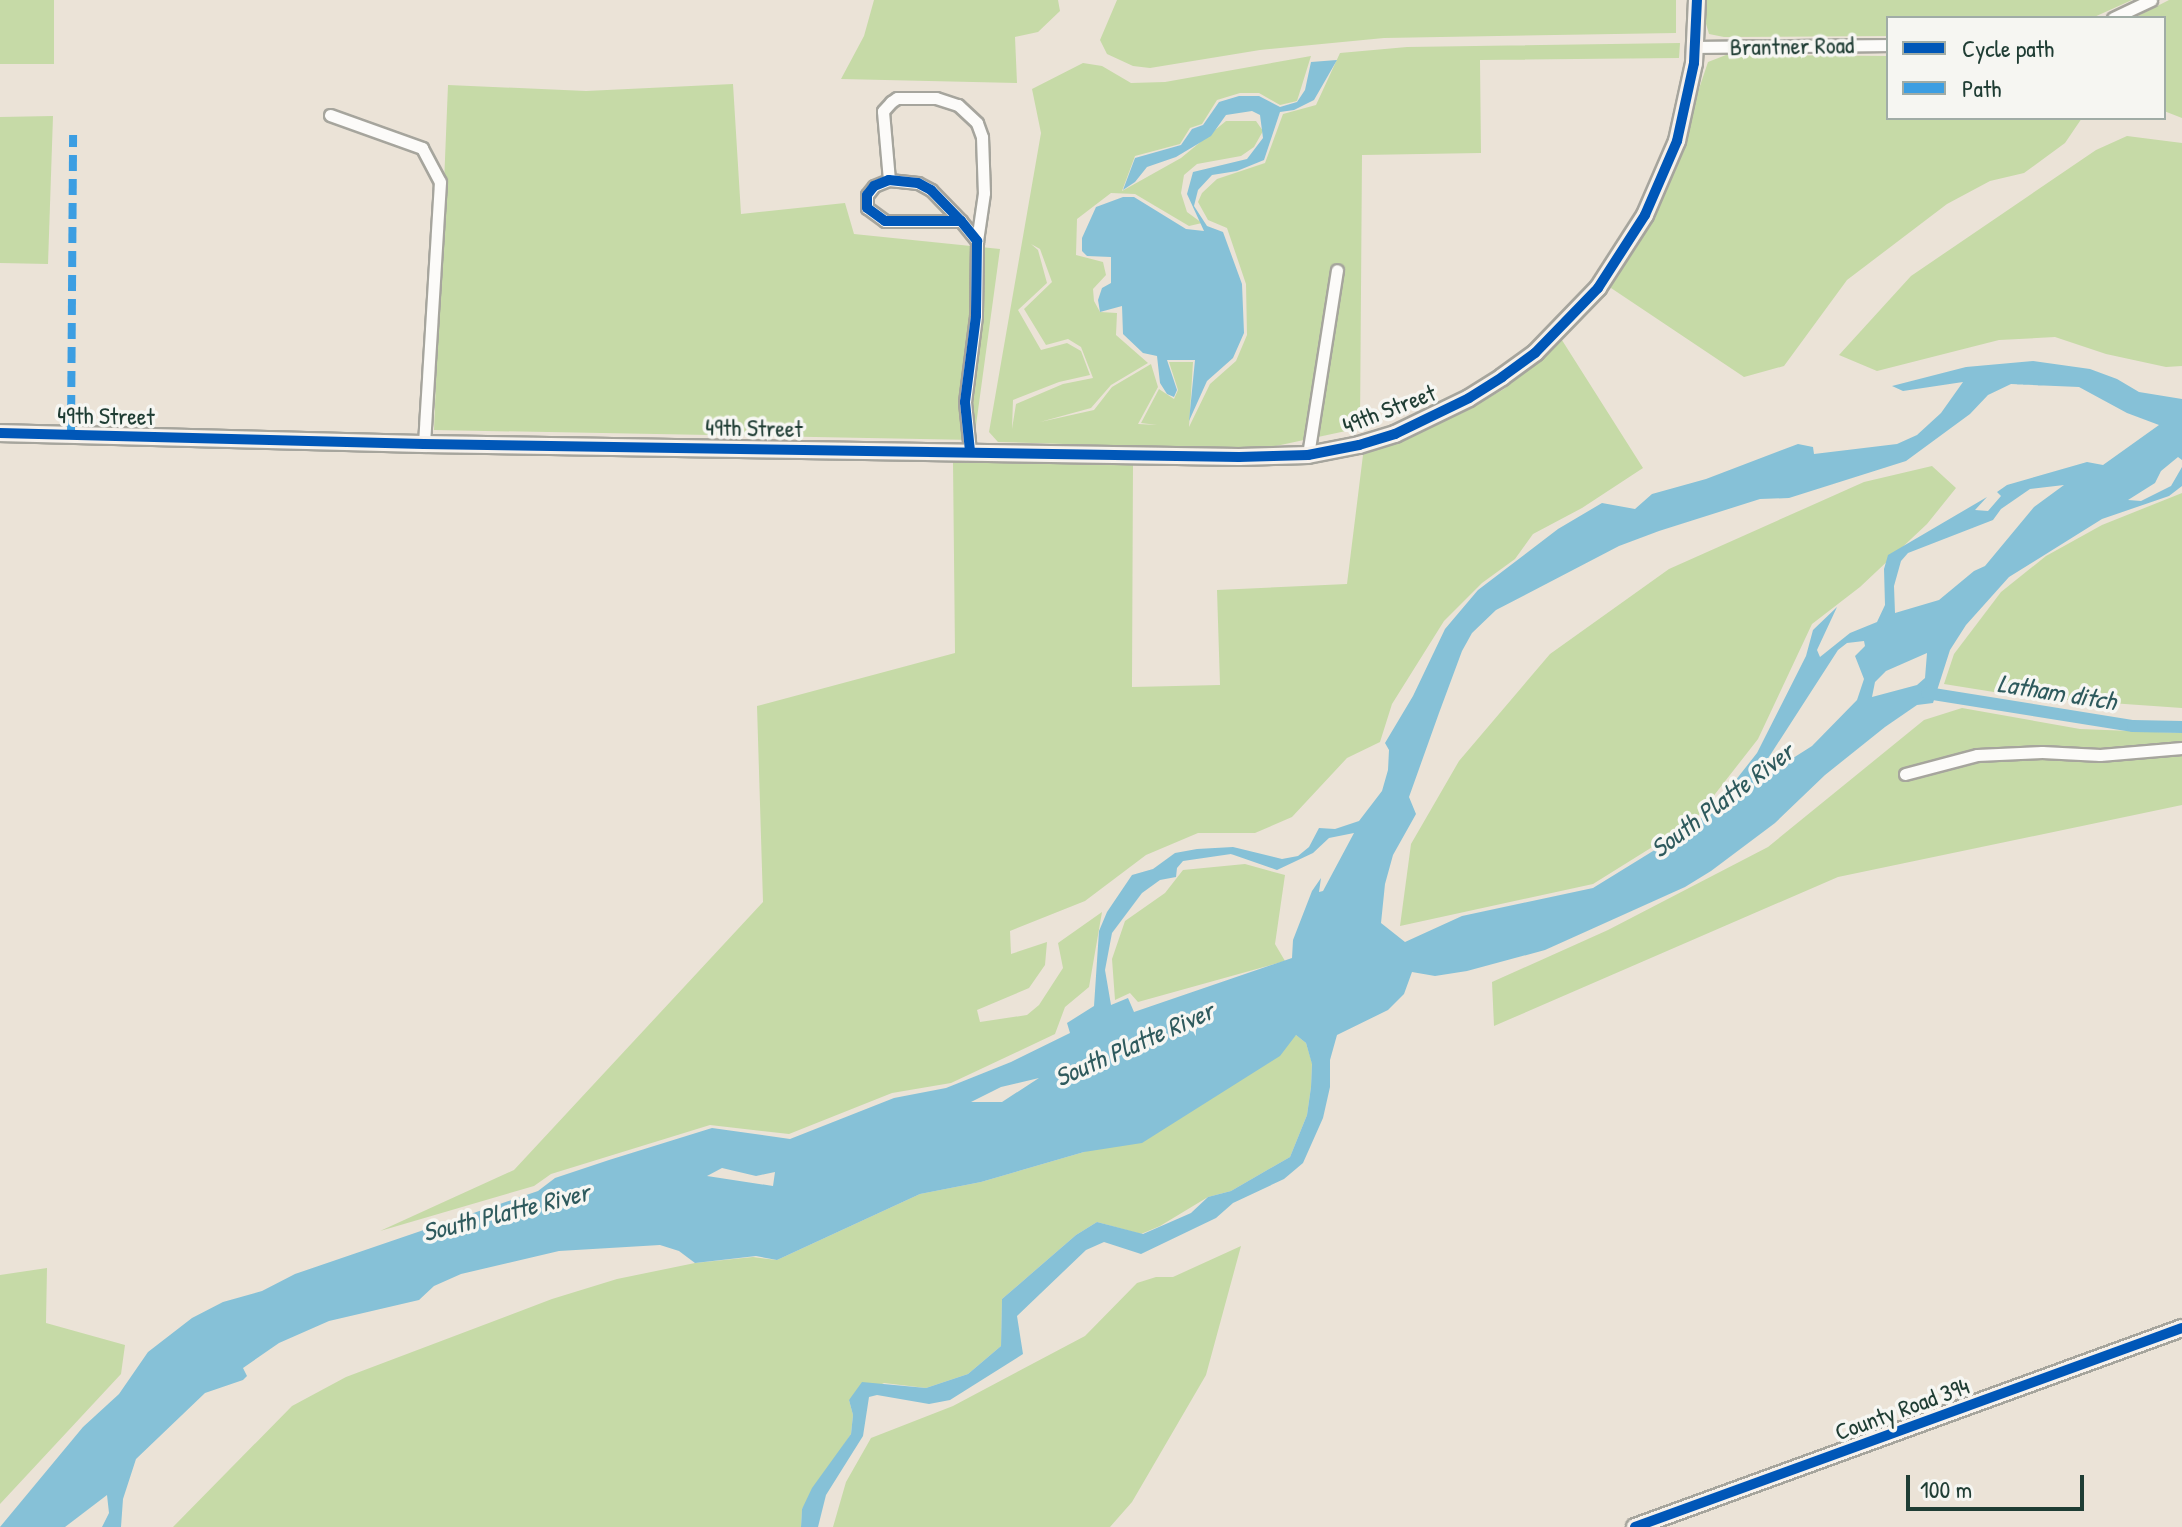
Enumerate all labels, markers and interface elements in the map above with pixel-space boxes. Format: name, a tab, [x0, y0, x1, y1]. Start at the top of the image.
legend	[1886, 16, 2166, 120]
street label: Brantner Road	[1730, 31, 1854, 61]
text: Cycle path	[1962, 32, 2054, 64]
text: Path	[1962, 72, 2001, 104]
street label: 49th Street	[1338, 378, 1440, 440]
street label: 49th Street	[57, 401, 155, 431]
street label: 49th Street	[705, 413, 803, 443]
water label: Latham ditch	[1996, 667, 2118, 717]
water label: South Platte River	[1644, 736, 1800, 864]
water label: South Platte River	[1050, 995, 1218, 1093]
water label: South Platte River	[419, 1176, 593, 1248]
street label: County Road 394	[1831, 1371, 1973, 1447]
scale bar	[1910, 1459, 2088, 1509]
text: 100 m	[1920, 1473, 1972, 1505]

